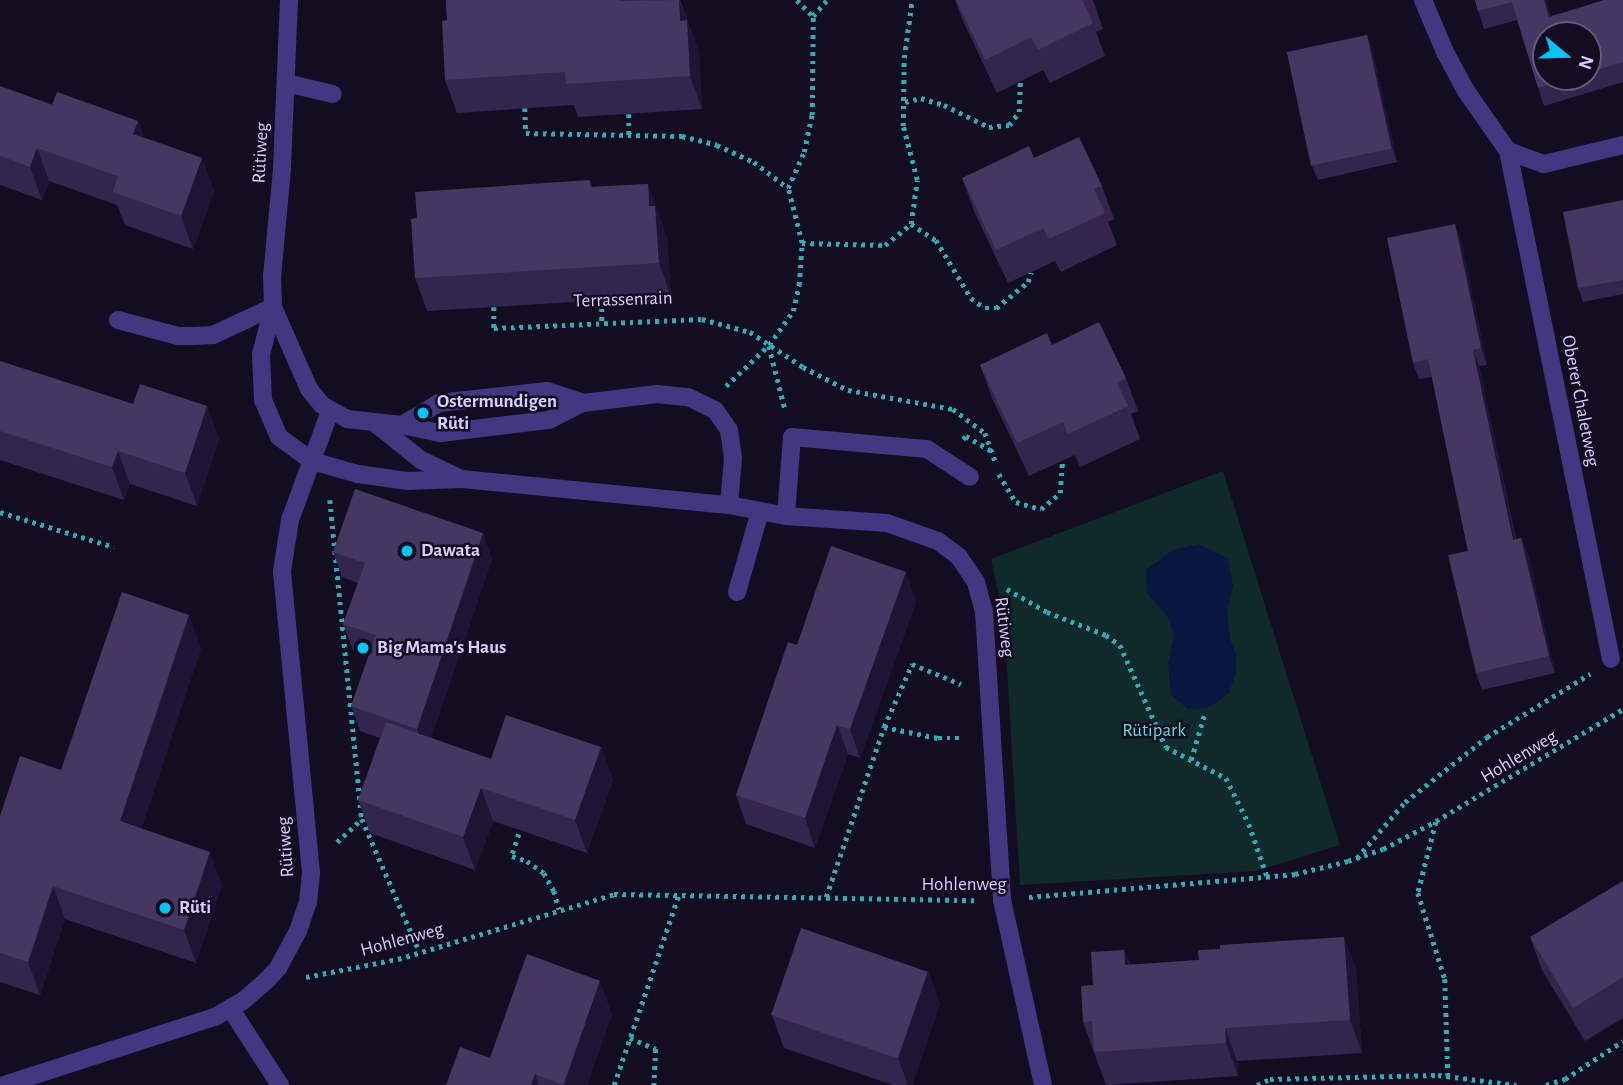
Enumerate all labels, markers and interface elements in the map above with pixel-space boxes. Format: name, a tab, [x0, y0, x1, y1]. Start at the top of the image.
north arrow	[1532, 21, 1602, 91]
text: N	[1574, 53, 1597, 72]
street label: Rütiweg	[248, 122, 274, 184]
street label: Terrassenrain	[573, 287, 673, 313]
street label: Oberer Chaletweg	[1556, 333, 1604, 469]
place label: Ostermundigen Rüti	[437, 391, 557, 435]
marker: Ostermundigen Rüti	[415, 405, 431, 421]
place label: Dawata	[421, 540, 480, 562]
marker: Dawata	[399, 543, 415, 559]
street label: Rütiweg	[989, 595, 1019, 659]
place label: Big Mama's Haus	[377, 637, 506, 659]
marker: Big Mama's Haus	[355, 640, 371, 656]
park label: Rütipark	[1122, 720, 1186, 742]
street label: Hohlenweg	[1477, 725, 1561, 789]
street label: Rütiweg	[273, 816, 299, 878]
street label: Hohlenweg	[921, 874, 1007, 896]
place label: Rüti	[179, 897, 211, 919]
marker: Rüti	[157, 900, 173, 916]
street label: Hohlenweg	[358, 918, 446, 962]

